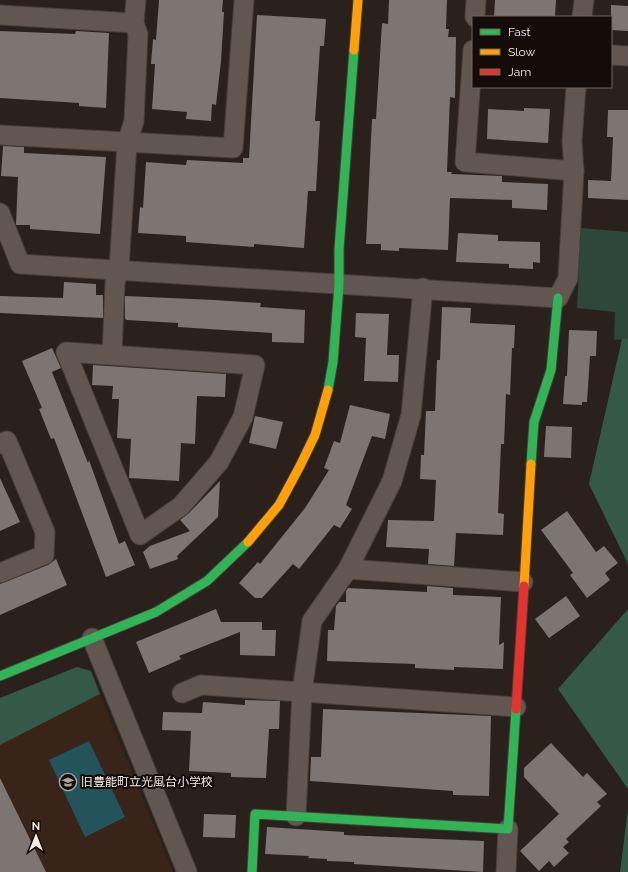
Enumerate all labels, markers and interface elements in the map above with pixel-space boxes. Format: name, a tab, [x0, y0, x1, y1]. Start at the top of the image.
legend	[472, 16, 612, 88]
text: Fast	[508, 25, 531, 39]
text: Slow	[508, 45, 535, 59]
text: Jam	[508, 65, 531, 79]
school or university icon: 旧豊能町立光風台小学校	[58, 772, 78, 792]
place label: 旧豊能町立光風台小学校	[81, 775, 213, 789]
north arrow	[16, 816, 56, 856]
text: N	[32, 820, 40, 833]

